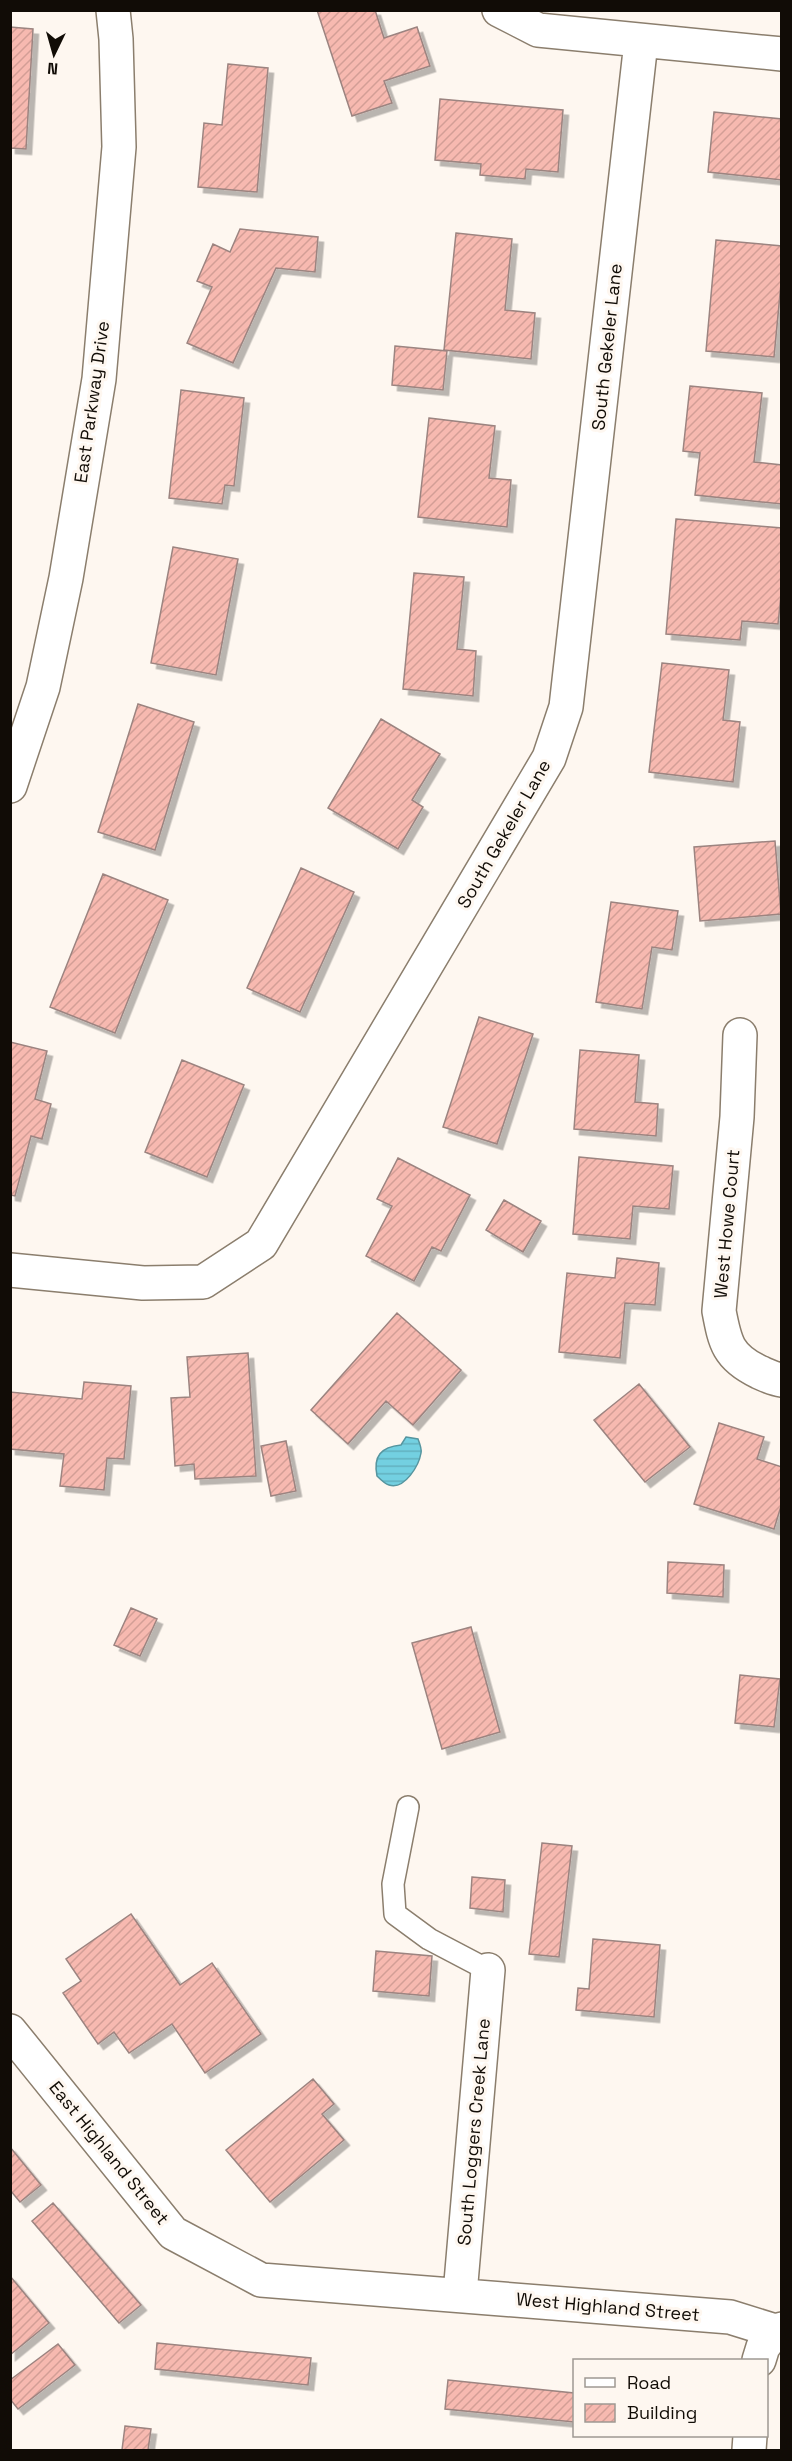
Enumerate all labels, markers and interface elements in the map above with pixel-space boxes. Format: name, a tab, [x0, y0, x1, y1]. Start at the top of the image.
north arrow	[24, 24, 84, 84]
text: N	[46, 58, 59, 79]
street label: South Gekeler Lane	[586, 262, 627, 432]
street label: East Parkway Drive	[69, 320, 114, 484]
street label: South Gekeler Lane	[452, 755, 555, 912]
street label: West Howe Court	[709, 1149, 744, 1299]
street label: South Loggers Creek Lane	[452, 2017, 495, 2247]
street label: East Highland Street	[44, 2076, 174, 2229]
street label: West Highland Street	[515, 2287, 701, 2326]
legend	[573, 2359, 768, 2437]
text: Road	[627, 2371, 671, 2394]
text: Building	[627, 2401, 697, 2424]

